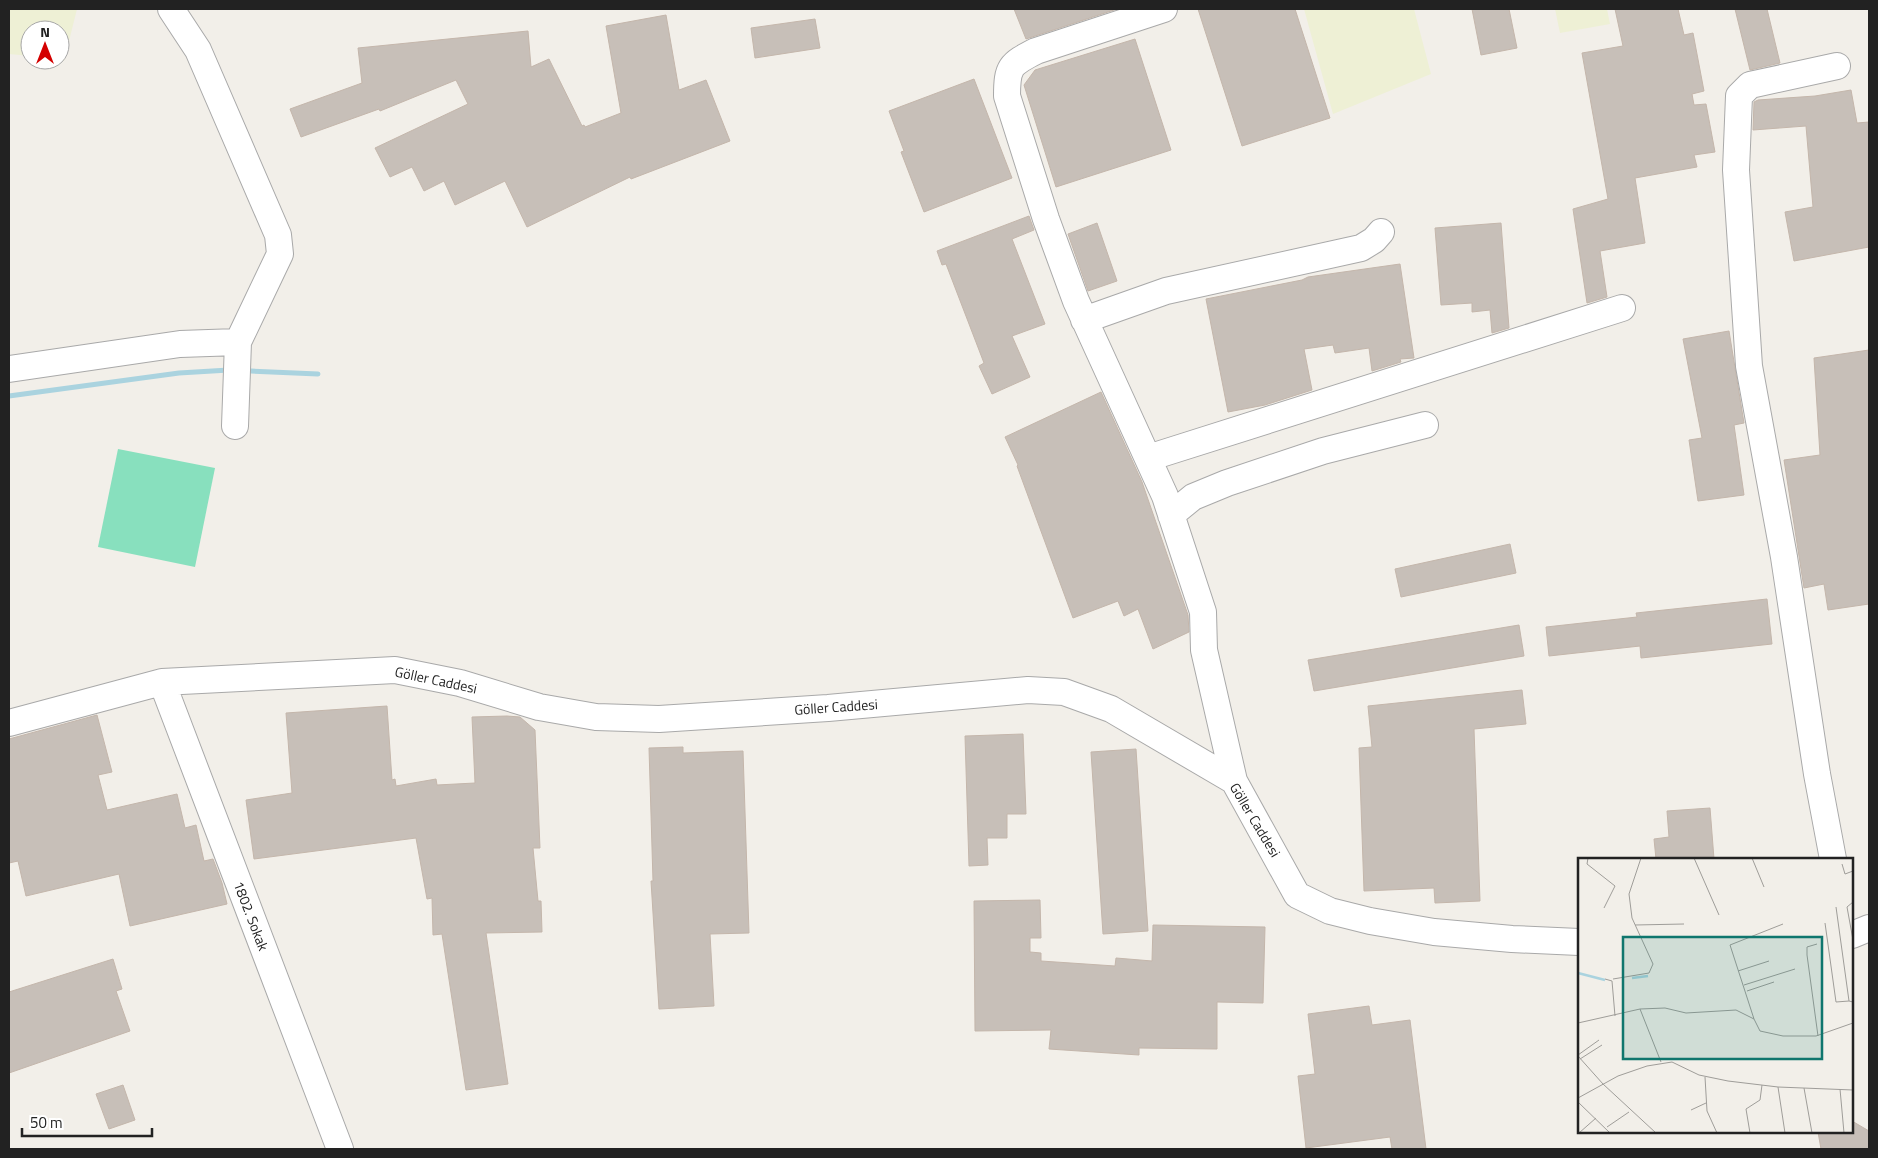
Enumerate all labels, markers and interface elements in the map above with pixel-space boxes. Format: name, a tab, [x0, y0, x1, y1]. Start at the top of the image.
north arrow	[20, 20, 70, 70]
text: N	[40, 21, 50, 42]
street label: Göller Caddesi	[393, 661, 479, 698]
street label: Göller Caddesi	[794, 693, 878, 720]
street label: Göller Caddesi	[1225, 779, 1286, 861]
inset map	[1578, 858, 1853, 1133]
street label: 1802. Sokak	[229, 878, 274, 954]
scale bar	[22, 1106, 152, 1138]
text: 50 m	[30, 1111, 63, 1134]

